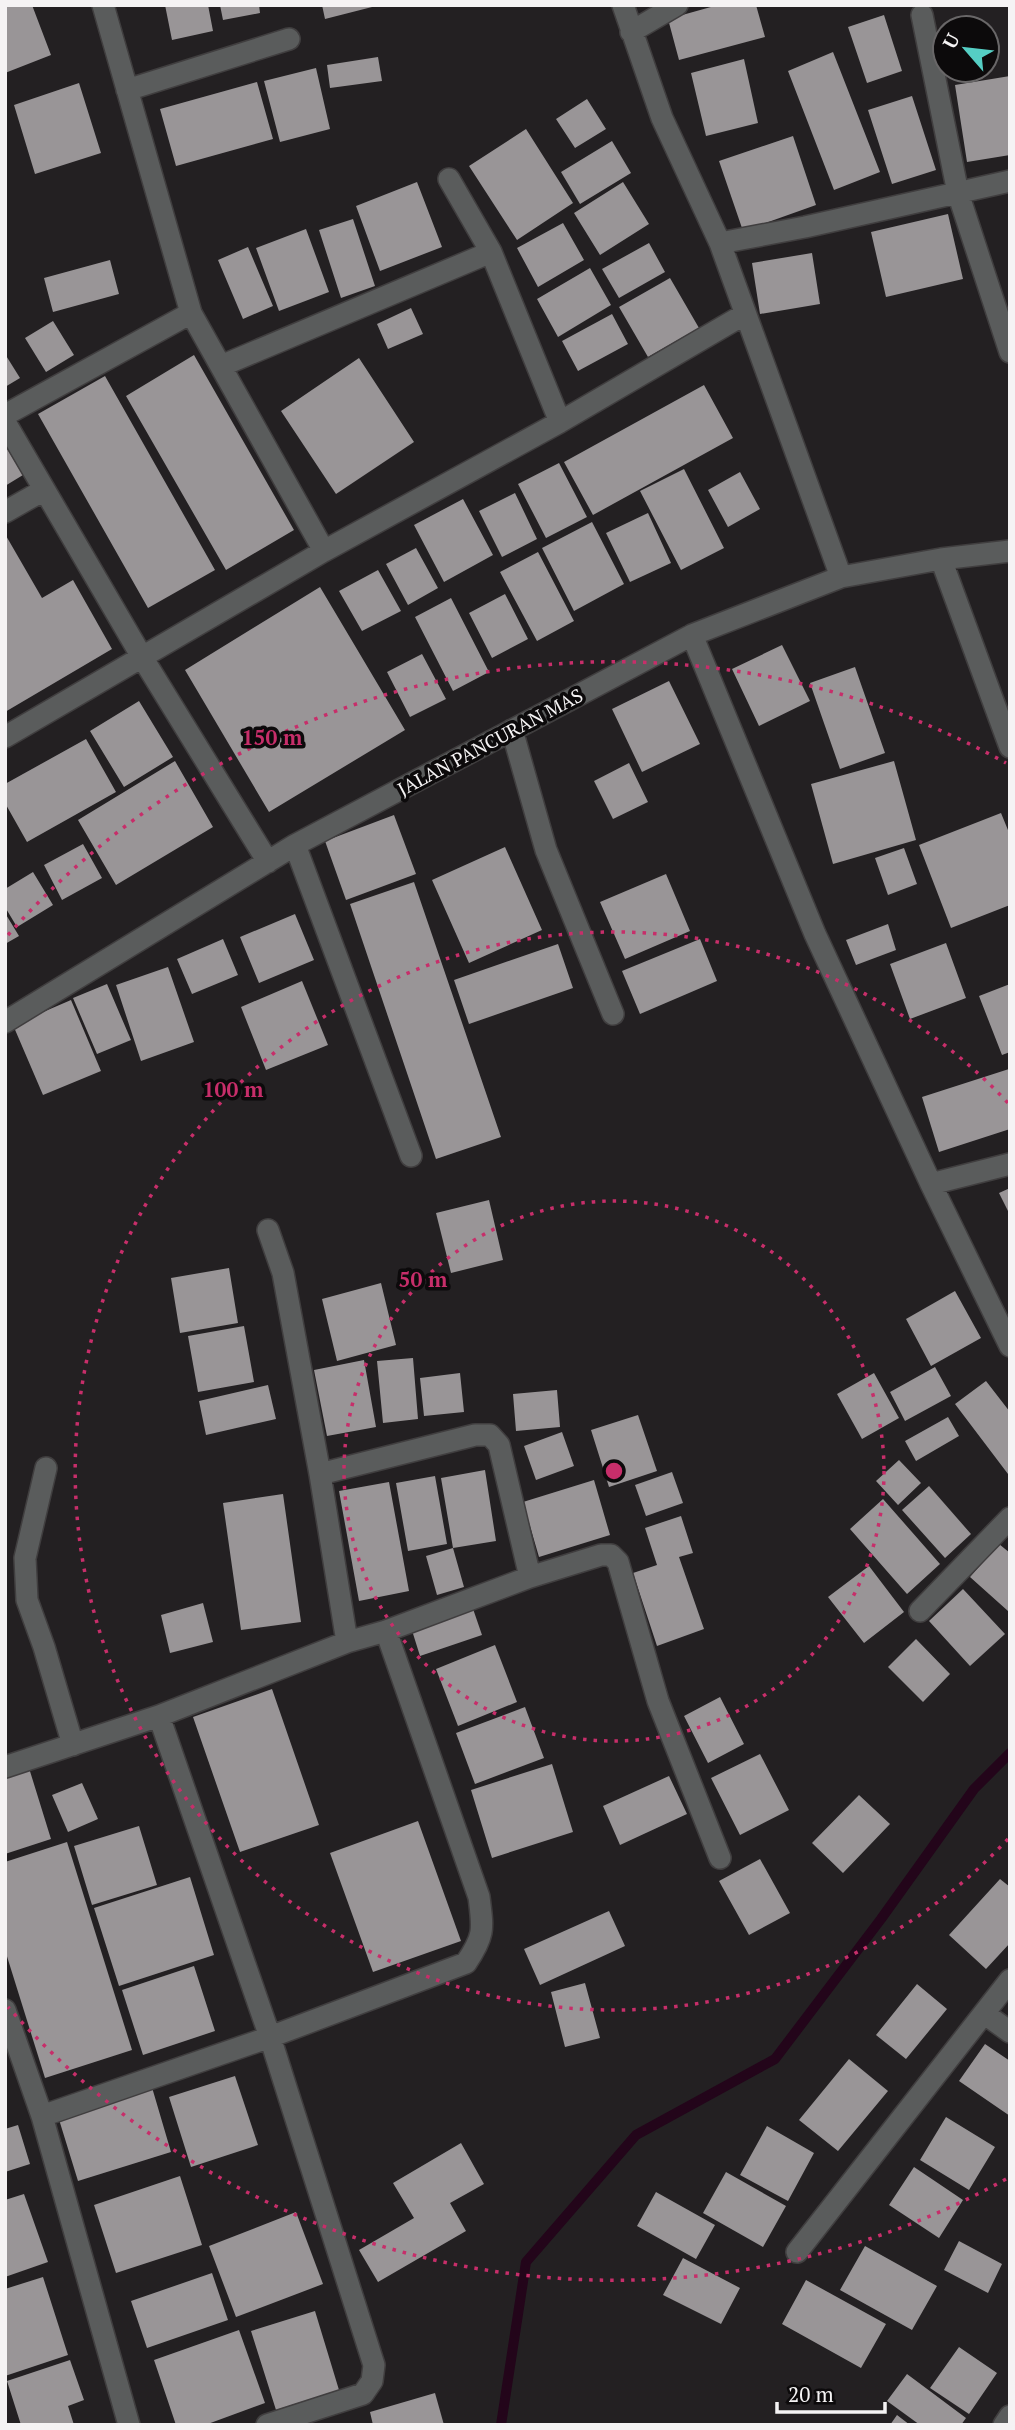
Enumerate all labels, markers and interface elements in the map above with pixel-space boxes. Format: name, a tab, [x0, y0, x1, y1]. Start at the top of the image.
north arrow	[931, 14, 1001, 84]
text: U	[936, 29, 965, 53]
street label: JALAN PANCURAN MAS	[393, 682, 587, 801]
text: 150 m	[242, 723, 303, 751]
text: 100 m	[203, 1075, 264, 1103]
text: 50 m	[399, 1265, 448, 1293]
centre of rings	[602, 1459, 626, 1483]
scale bar	[777, 2370, 886, 2414]
text: 20 m	[788, 2380, 834, 2408]

